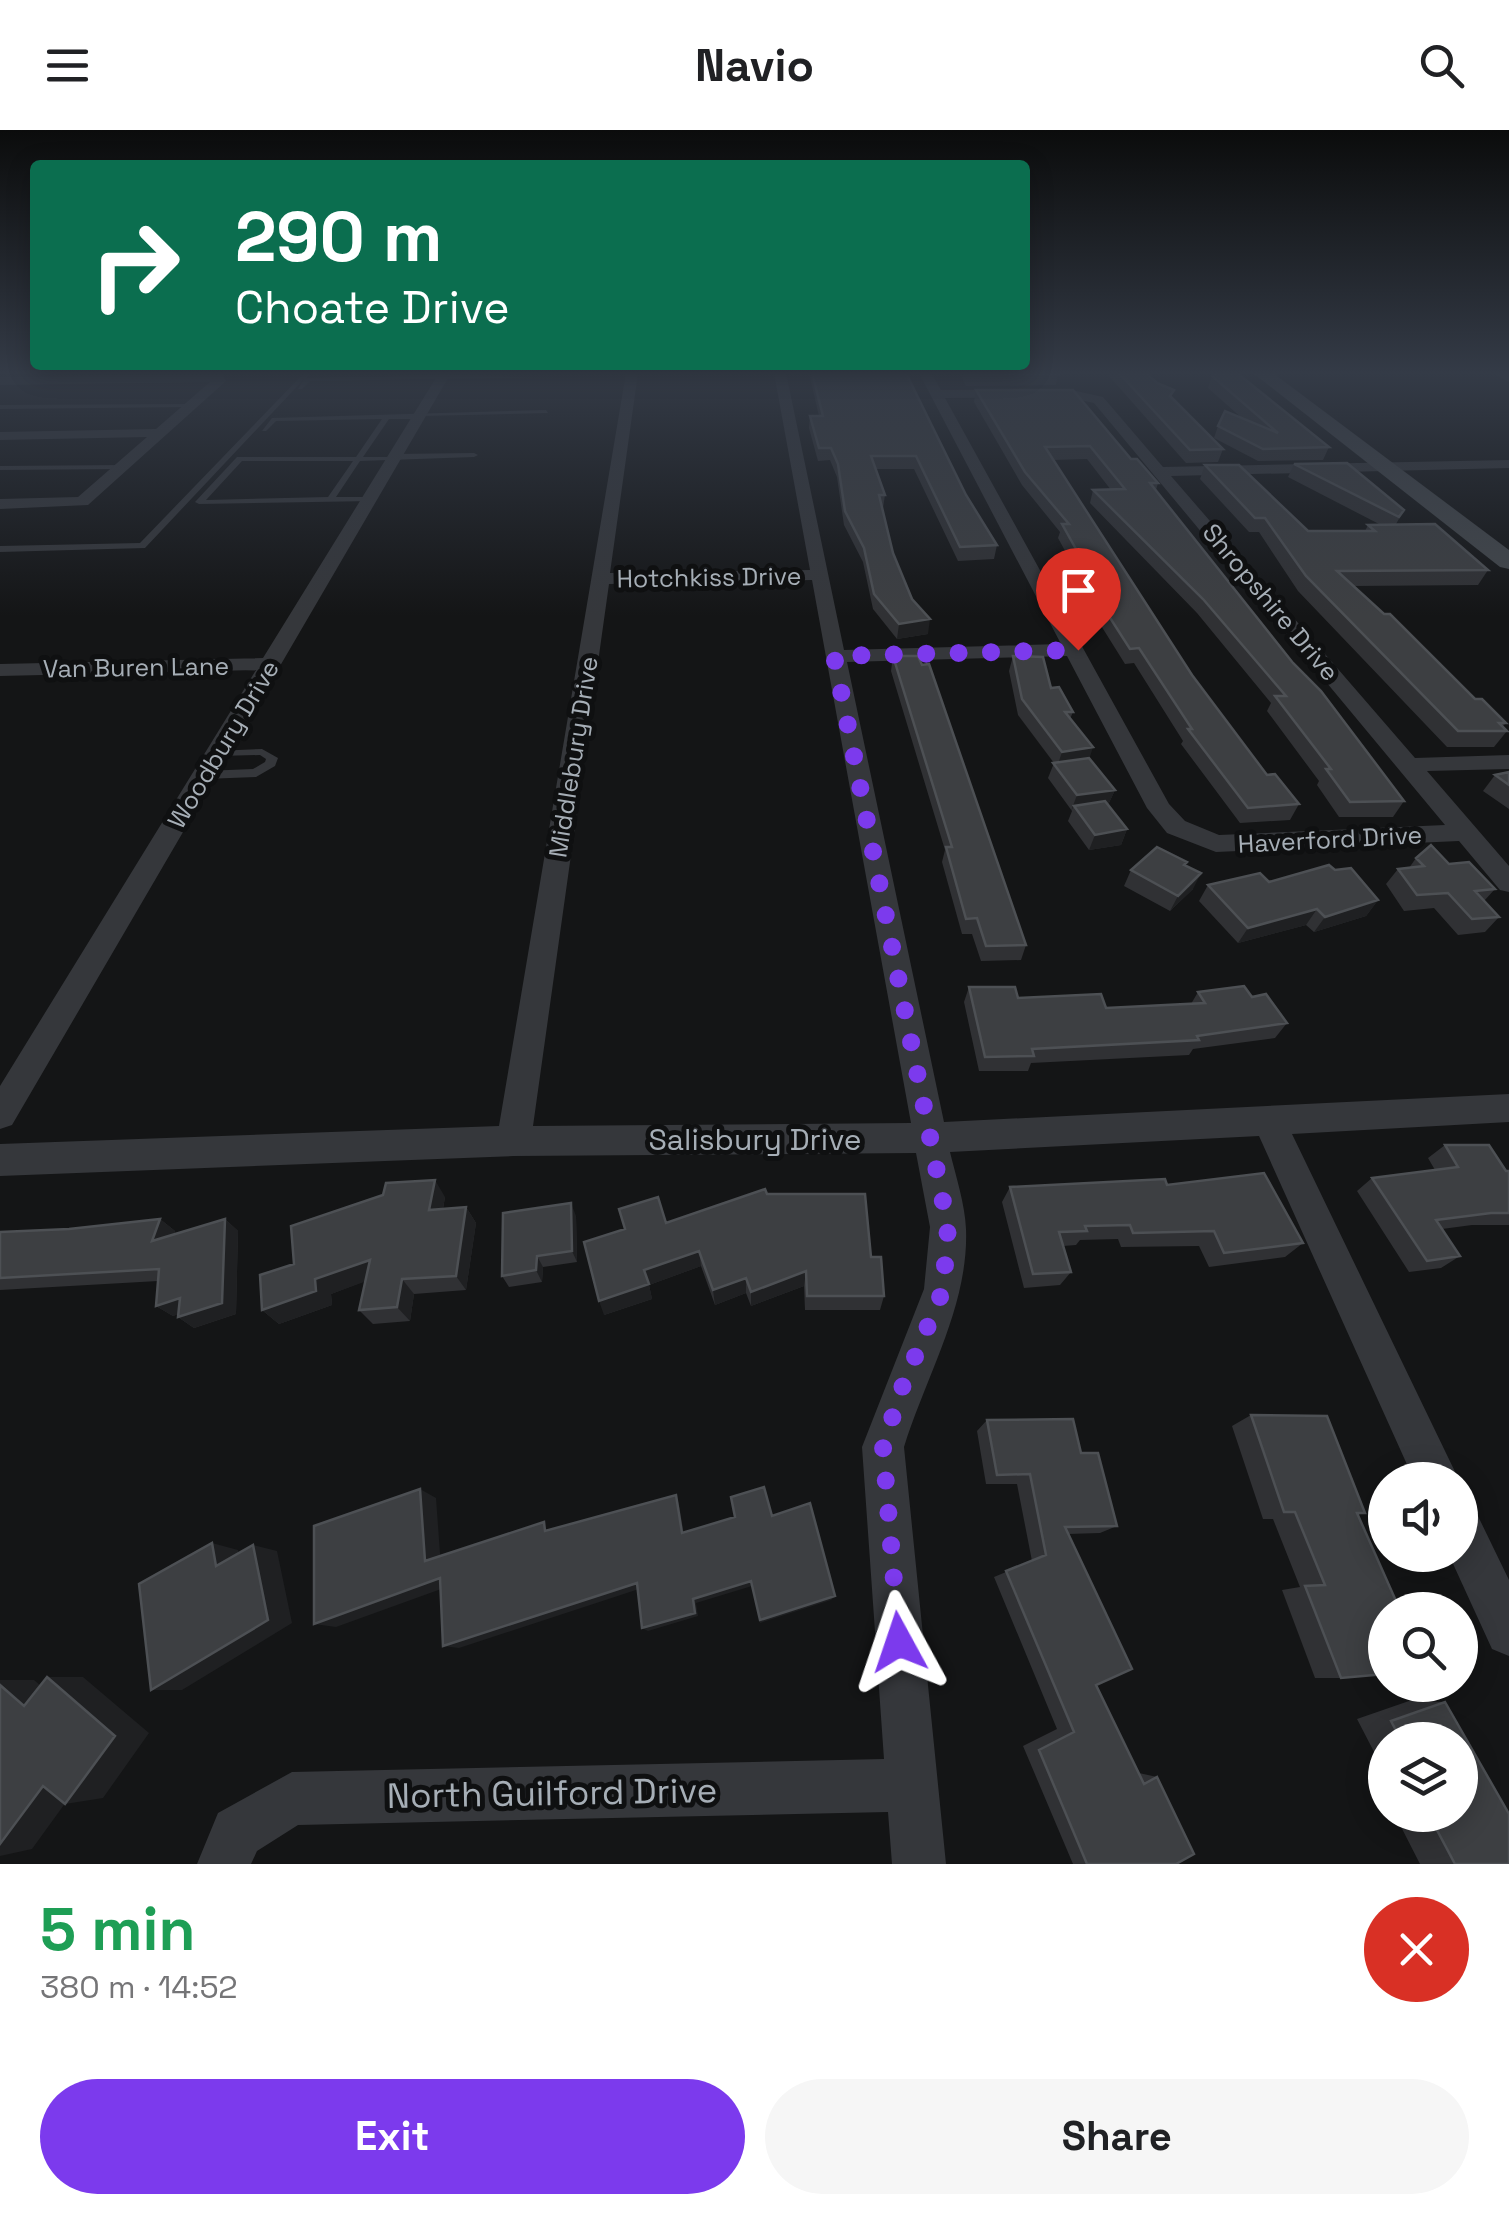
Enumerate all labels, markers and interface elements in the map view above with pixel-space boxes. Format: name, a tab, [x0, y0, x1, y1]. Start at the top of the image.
text: Navio	[695, 37, 814, 94]
icon: menu	[40, 38, 95, 93]
icon: search	[1414, 38, 1469, 93]
text: 290 m	[235, 192, 442, 281]
icon: right	[70, 200, 200, 330]
text: Choate Drive	[235, 279, 510, 336]
street label: Shropshire Drive	[1196, 517, 1346, 687]
pin	[1036, 548, 1121, 651]
street label: Hotchkiss Drive	[616, 559, 802, 595]
icon: arrive	[1051, 563, 1106, 618]
street label: Van Buren Lane	[43, 649, 229, 685]
street label: Woodbury Drive	[160, 654, 286, 834]
street label: Middlebury Drive	[541, 654, 605, 860]
street label: Haverford Drive	[1237, 818, 1423, 860]
street label: Salisbury Drive	[648, 1120, 862, 1159]
map controls	[1368, 1462, 1478, 1832]
button: sound	[1368, 1462, 1478, 1572]
position arrow	[847, 1590, 951, 1694]
button: search	[1368, 1592, 1478, 1702]
button: layers	[1368, 1722, 1478, 1832]
street label: North Guilford Drive	[386, 1768, 718, 1818]
text: 5 min	[40, 1891, 195, 1968]
button: close	[1364, 1897, 1469, 2002]
text: 380 m · 14:52	[40, 1967, 238, 2007]
button: Exit	[40, 2079, 745, 2194]
button: Share	[765, 2079, 1469, 2194]

